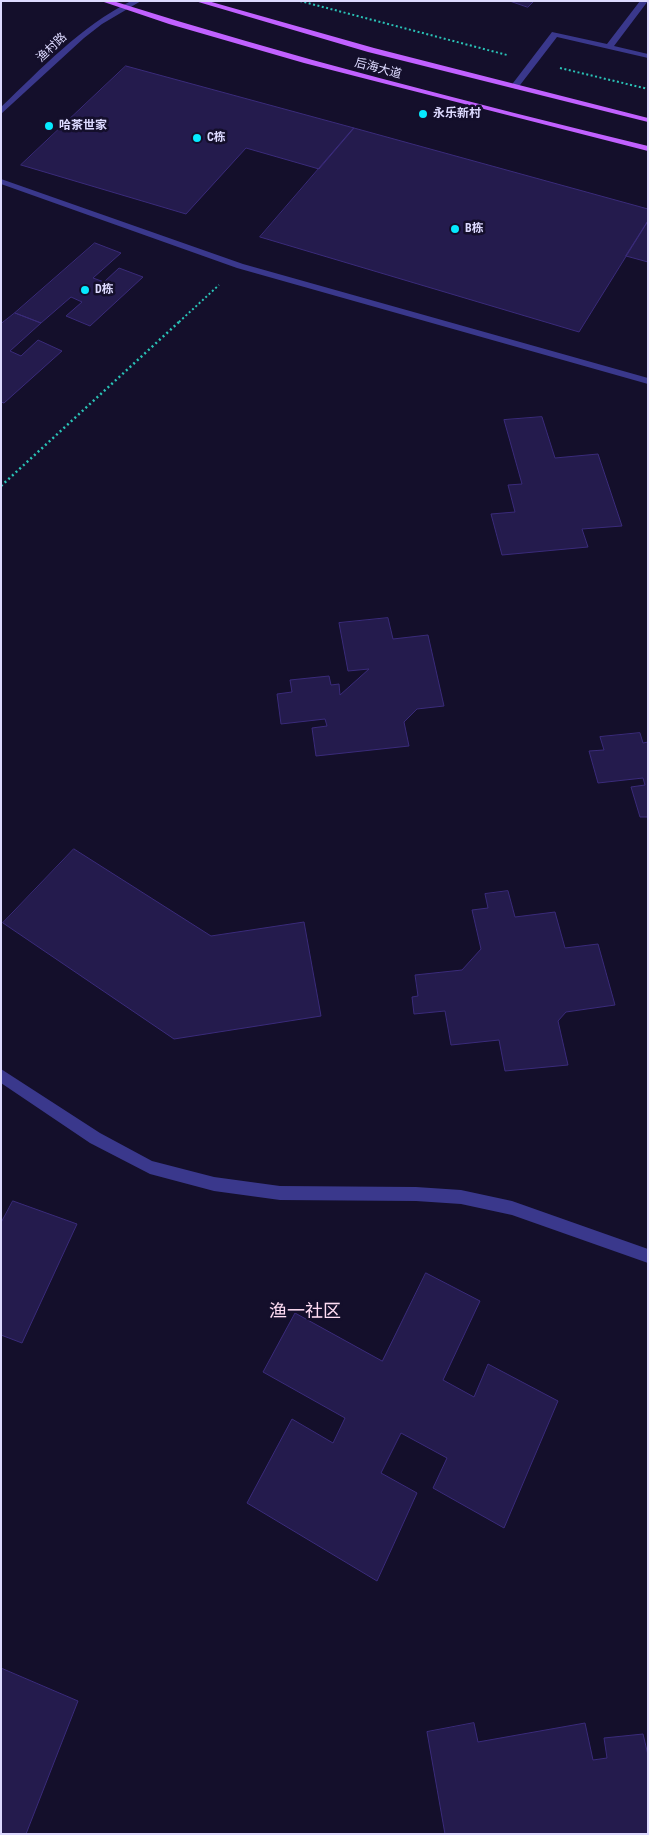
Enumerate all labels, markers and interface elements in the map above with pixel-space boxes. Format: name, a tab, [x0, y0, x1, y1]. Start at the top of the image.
street label: 渔村路	[34, 30, 70, 66]
street label: 后海大道	[353, 56, 403, 82]
place label: 永乐新村	[433, 107, 481, 121]
marker: 永乐新村	[417, 108, 429, 120]
place label: 哈茶世家	[59, 119, 107, 133]
marker: 哈茶世家	[43, 120, 55, 132]
place label: C栋	[207, 131, 226, 145]
marker: C栋	[191, 132, 203, 144]
place label: B栋	[465, 222, 484, 236]
marker: B栋	[449, 223, 461, 235]
place label: D栋	[95, 283, 114, 297]
marker: D栋	[79, 284, 91, 296]
district label: 渔一社区	[269, 1301, 341, 1323]

